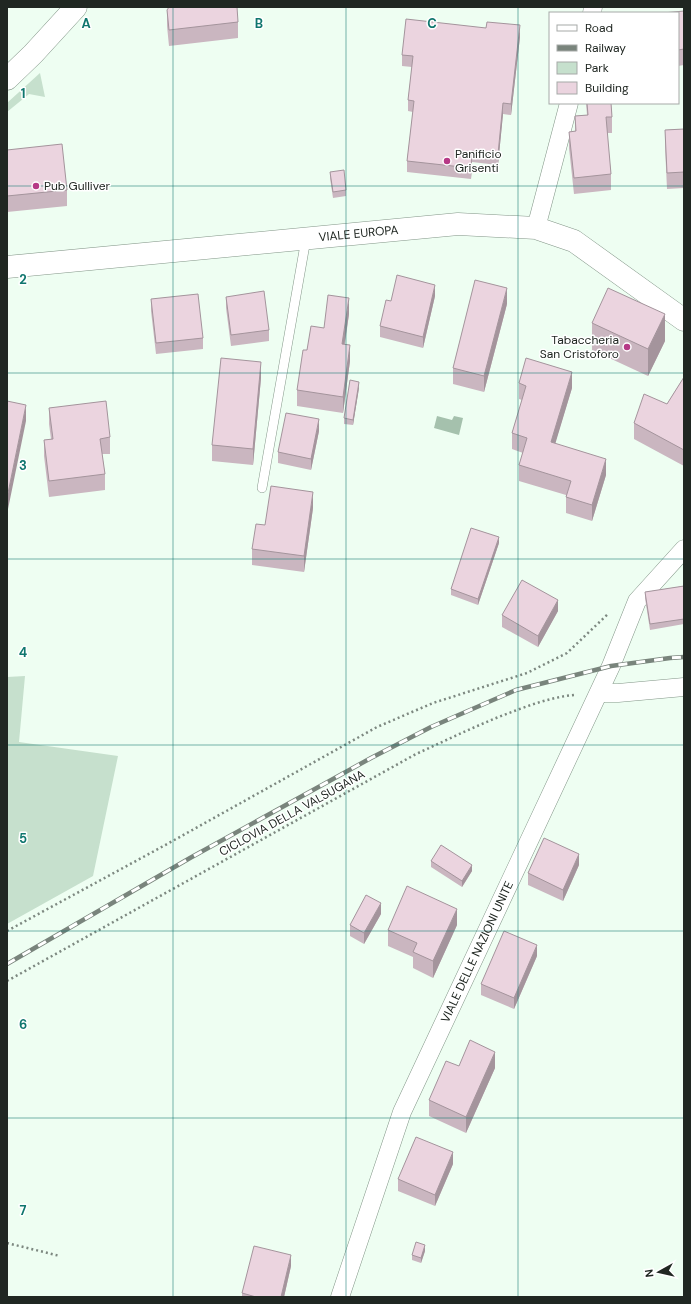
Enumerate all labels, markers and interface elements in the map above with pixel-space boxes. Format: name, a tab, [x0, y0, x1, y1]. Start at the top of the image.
legend	[549, 12, 679, 104]
text: A	[81, 15, 91, 32]
text: B	[255, 15, 263, 32]
text: C	[427, 15, 437, 32]
text: Road	[585, 20, 613, 36]
text: Railway	[585, 40, 626, 56]
text: Park	[585, 60, 609, 76]
text: Building	[585, 80, 629, 96]
text: 1	[21, 85, 25, 102]
place label: Panificio Grisenti	[455, 146, 502, 176]
marker: Panificio Grisenti	[442, 156, 452, 166]
place label: Pub Gulliver	[44, 178, 111, 194]
marker: Pub Gulliver	[31, 181, 41, 191]
street label: VIALE EUROPA	[318, 222, 399, 245]
text: 2	[19, 271, 27, 288]
place label: Tabaccheria San Cristoforo	[540, 332, 619, 362]
marker: Tabaccheria San Cristoforo	[622, 342, 632, 352]
text: 3	[19, 457, 27, 474]
text: 4	[19, 644, 27, 661]
street label: CICLOVIA DELLA VALSUGANA	[216, 766, 368, 860]
text: 5	[19, 830, 27, 847]
street label: VIALE DELLE NAZIONI UNITE	[437, 878, 517, 1025]
text: 6	[19, 1016, 27, 1033]
text: 7	[20, 1202, 27, 1219]
north arrow	[639, 1252, 679, 1292]
text: N	[642, 1268, 657, 1278]

